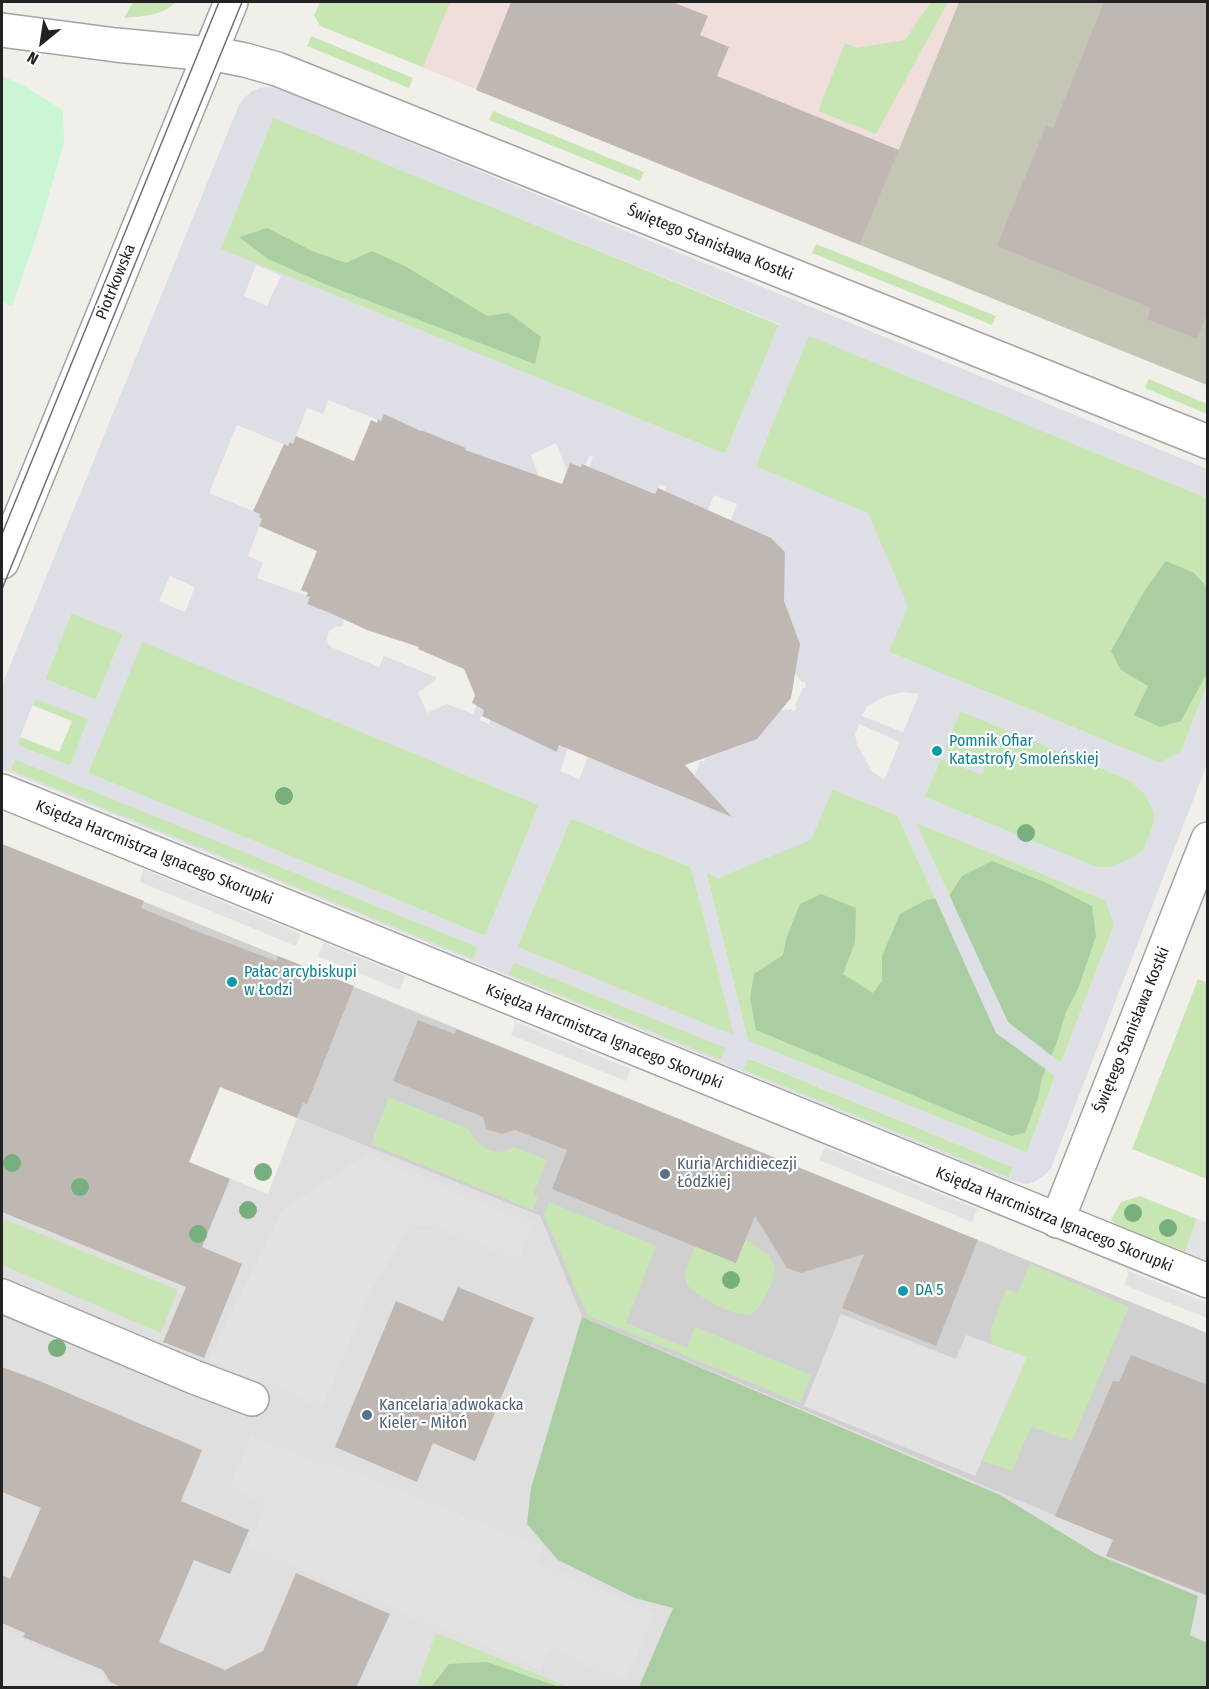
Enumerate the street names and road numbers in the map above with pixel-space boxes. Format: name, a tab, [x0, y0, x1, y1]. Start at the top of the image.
street label: Świętego Stanisława Kostki	[624, 201, 796, 285]
street label: Piotrkowska	[92, 241, 140, 323]
street label: Księdza Harcmistrza Ignacego Skorupki	[33, 797, 275, 909]
street label: Świętego Stanisława Kostki	[1090, 944, 1174, 1116]
street label: Księdza Harcmistrza Ignacego Skorupki	[483, 981, 725, 1093]
street label: Księdza Harcmistrza Ignacego Skorupki	[933, 1164, 1175, 1276]

